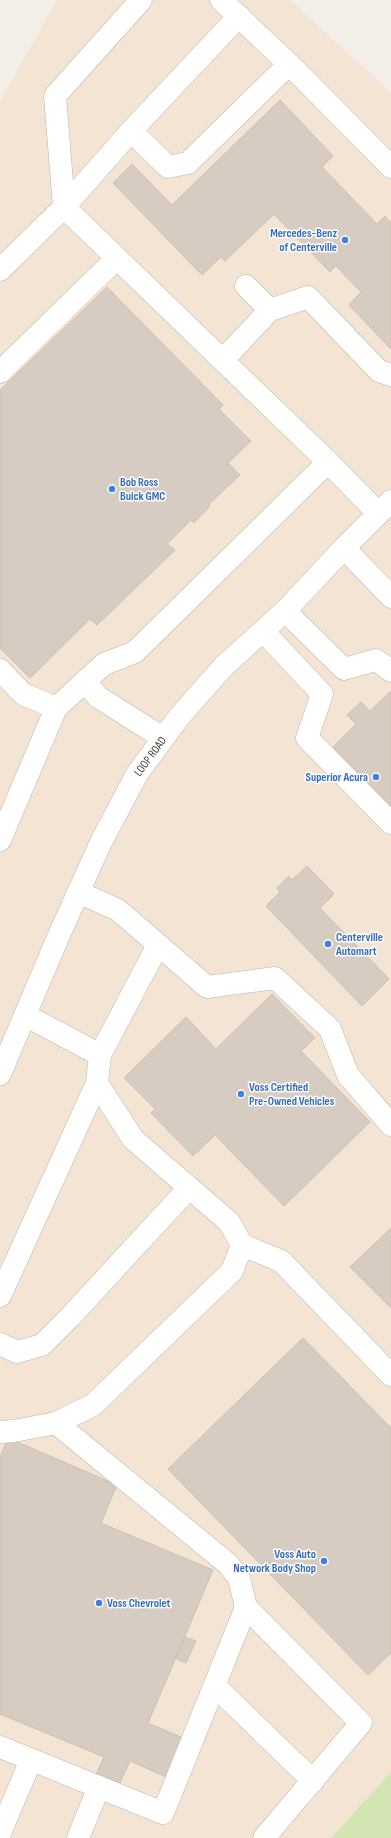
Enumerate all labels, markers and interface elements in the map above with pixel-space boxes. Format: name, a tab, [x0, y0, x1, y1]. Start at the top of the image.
place label: Mercedes-Benz of Centerville	[270, 226, 337, 255]
marker: Mercedes-Benz of Centerville	[340, 235, 350, 245]
place label: Bob Ross Buick GMC	[120, 475, 165, 504]
marker: Bob Ross Buick GMC	[107, 484, 117, 494]
street label: LOOP ROAD	[131, 733, 170, 779]
place label: Superior Acura	[305, 770, 368, 785]
marker: Superior Acura	[371, 772, 381, 782]
place label: Centerville Automart	[335, 930, 383, 959]
marker: Centerville Automart	[323, 939, 333, 949]
place label: Voss Certified Pre-Owned Vehicles	[249, 1080, 335, 1109]
marker: Voss Certified Pre-Owned Vehicles	[236, 1089, 246, 1099]
place label: Voss Auto Network Body Shop	[233, 1547, 316, 1576]
marker: Voss Auto Network Body Shop	[319, 1556, 329, 1566]
place label: Voss Chevrolet	[107, 1596, 171, 1611]
marker: Voss Chevrolet	[94, 1598, 104, 1608]

